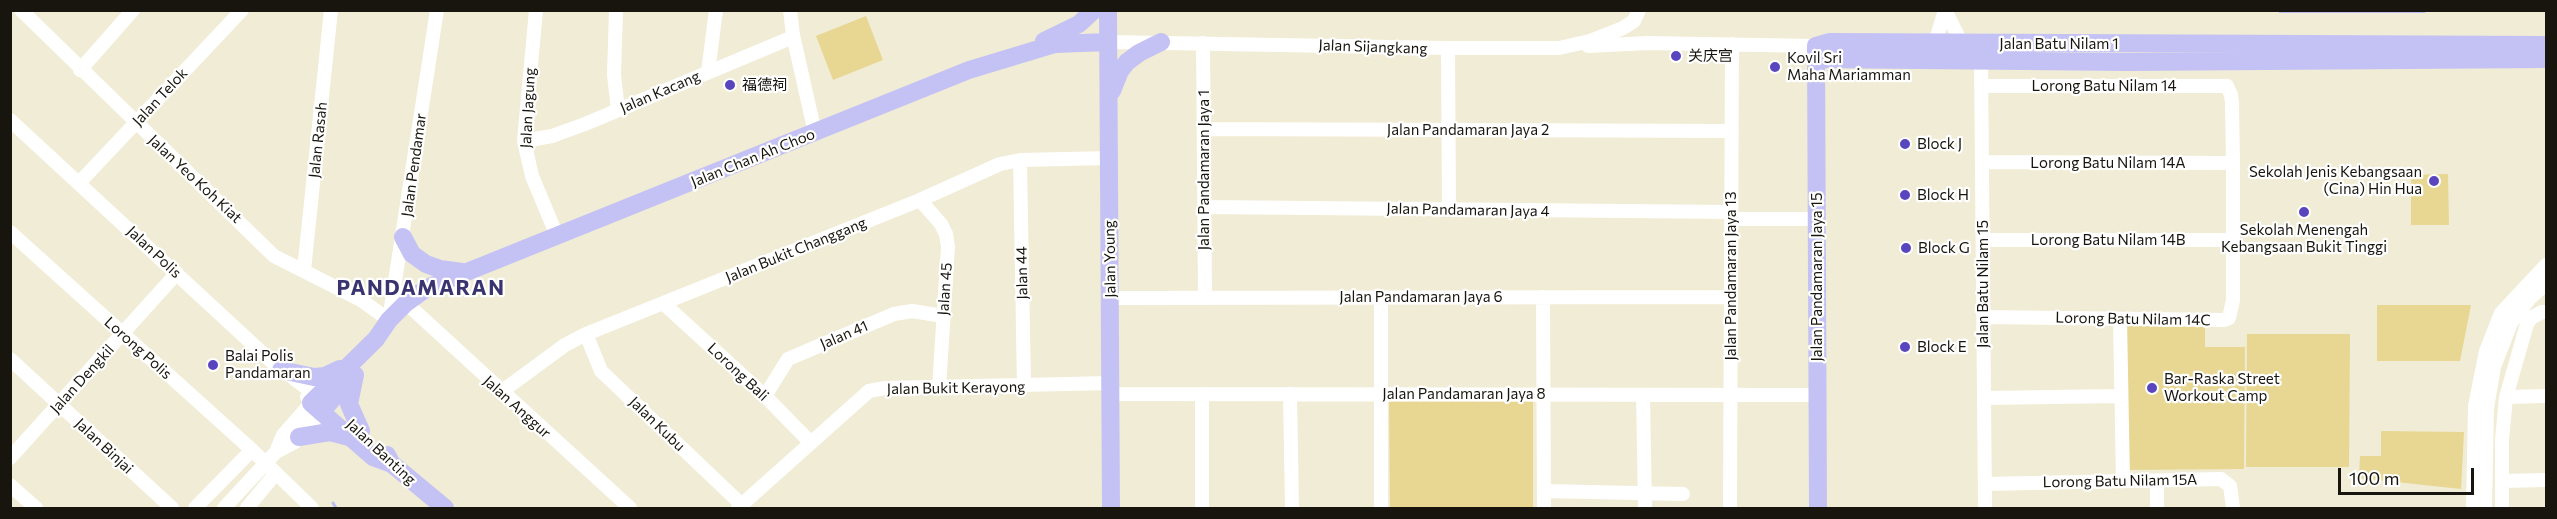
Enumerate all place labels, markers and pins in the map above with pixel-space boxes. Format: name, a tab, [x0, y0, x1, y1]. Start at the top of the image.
place label: 关庆宫	[1688, 47, 1733, 65]
marker: 关庆宫	[1669, 49, 1683, 63]
place label: Kovil Sri Maha Mariamman	[1787, 49, 1911, 84]
marker: Kovil Sri Maha Mariamman	[1768, 60, 1782, 74]
place label: 福德祠	[742, 76, 787, 94]
marker: 福德祠	[723, 78, 737, 92]
place label: Block J	[1917, 135, 1962, 153]
marker: Block J	[1898, 137, 1912, 151]
place label: Sekolah Jenis Kebangsaan (Cina) Hin Hua	[2249, 163, 2422, 198]
marker: Sekolah Jenis Kebangsaan (Cina) Hin Hua	[2427, 174, 2441, 188]
place label: Block H	[1917, 186, 1969, 204]
marker: Block H	[1898, 188, 1912, 202]
marker: Sekolah Menengah Kebangsaan Bukit Tinggi	[2297, 205, 2311, 219]
place label: Sekolah Menengah Kebangsaan Bukit Tinggi	[2221, 221, 2387, 256]
place label: Block G	[1918, 239, 1970, 257]
marker: Block G	[1899, 241, 1913, 255]
place label: Block E	[1917, 338, 1967, 356]
marker: Block E	[1898, 340, 1912, 354]
place label: Balai Polis Pandamaran	[225, 347, 311, 382]
marker: Balai Polis Pandamaran	[206, 358, 220, 372]
place label: Bar-Raska Street Workout Camp	[2164, 370, 2280, 405]
marker: Bar-Raska Street Workout Camp	[2145, 381, 2159, 395]

